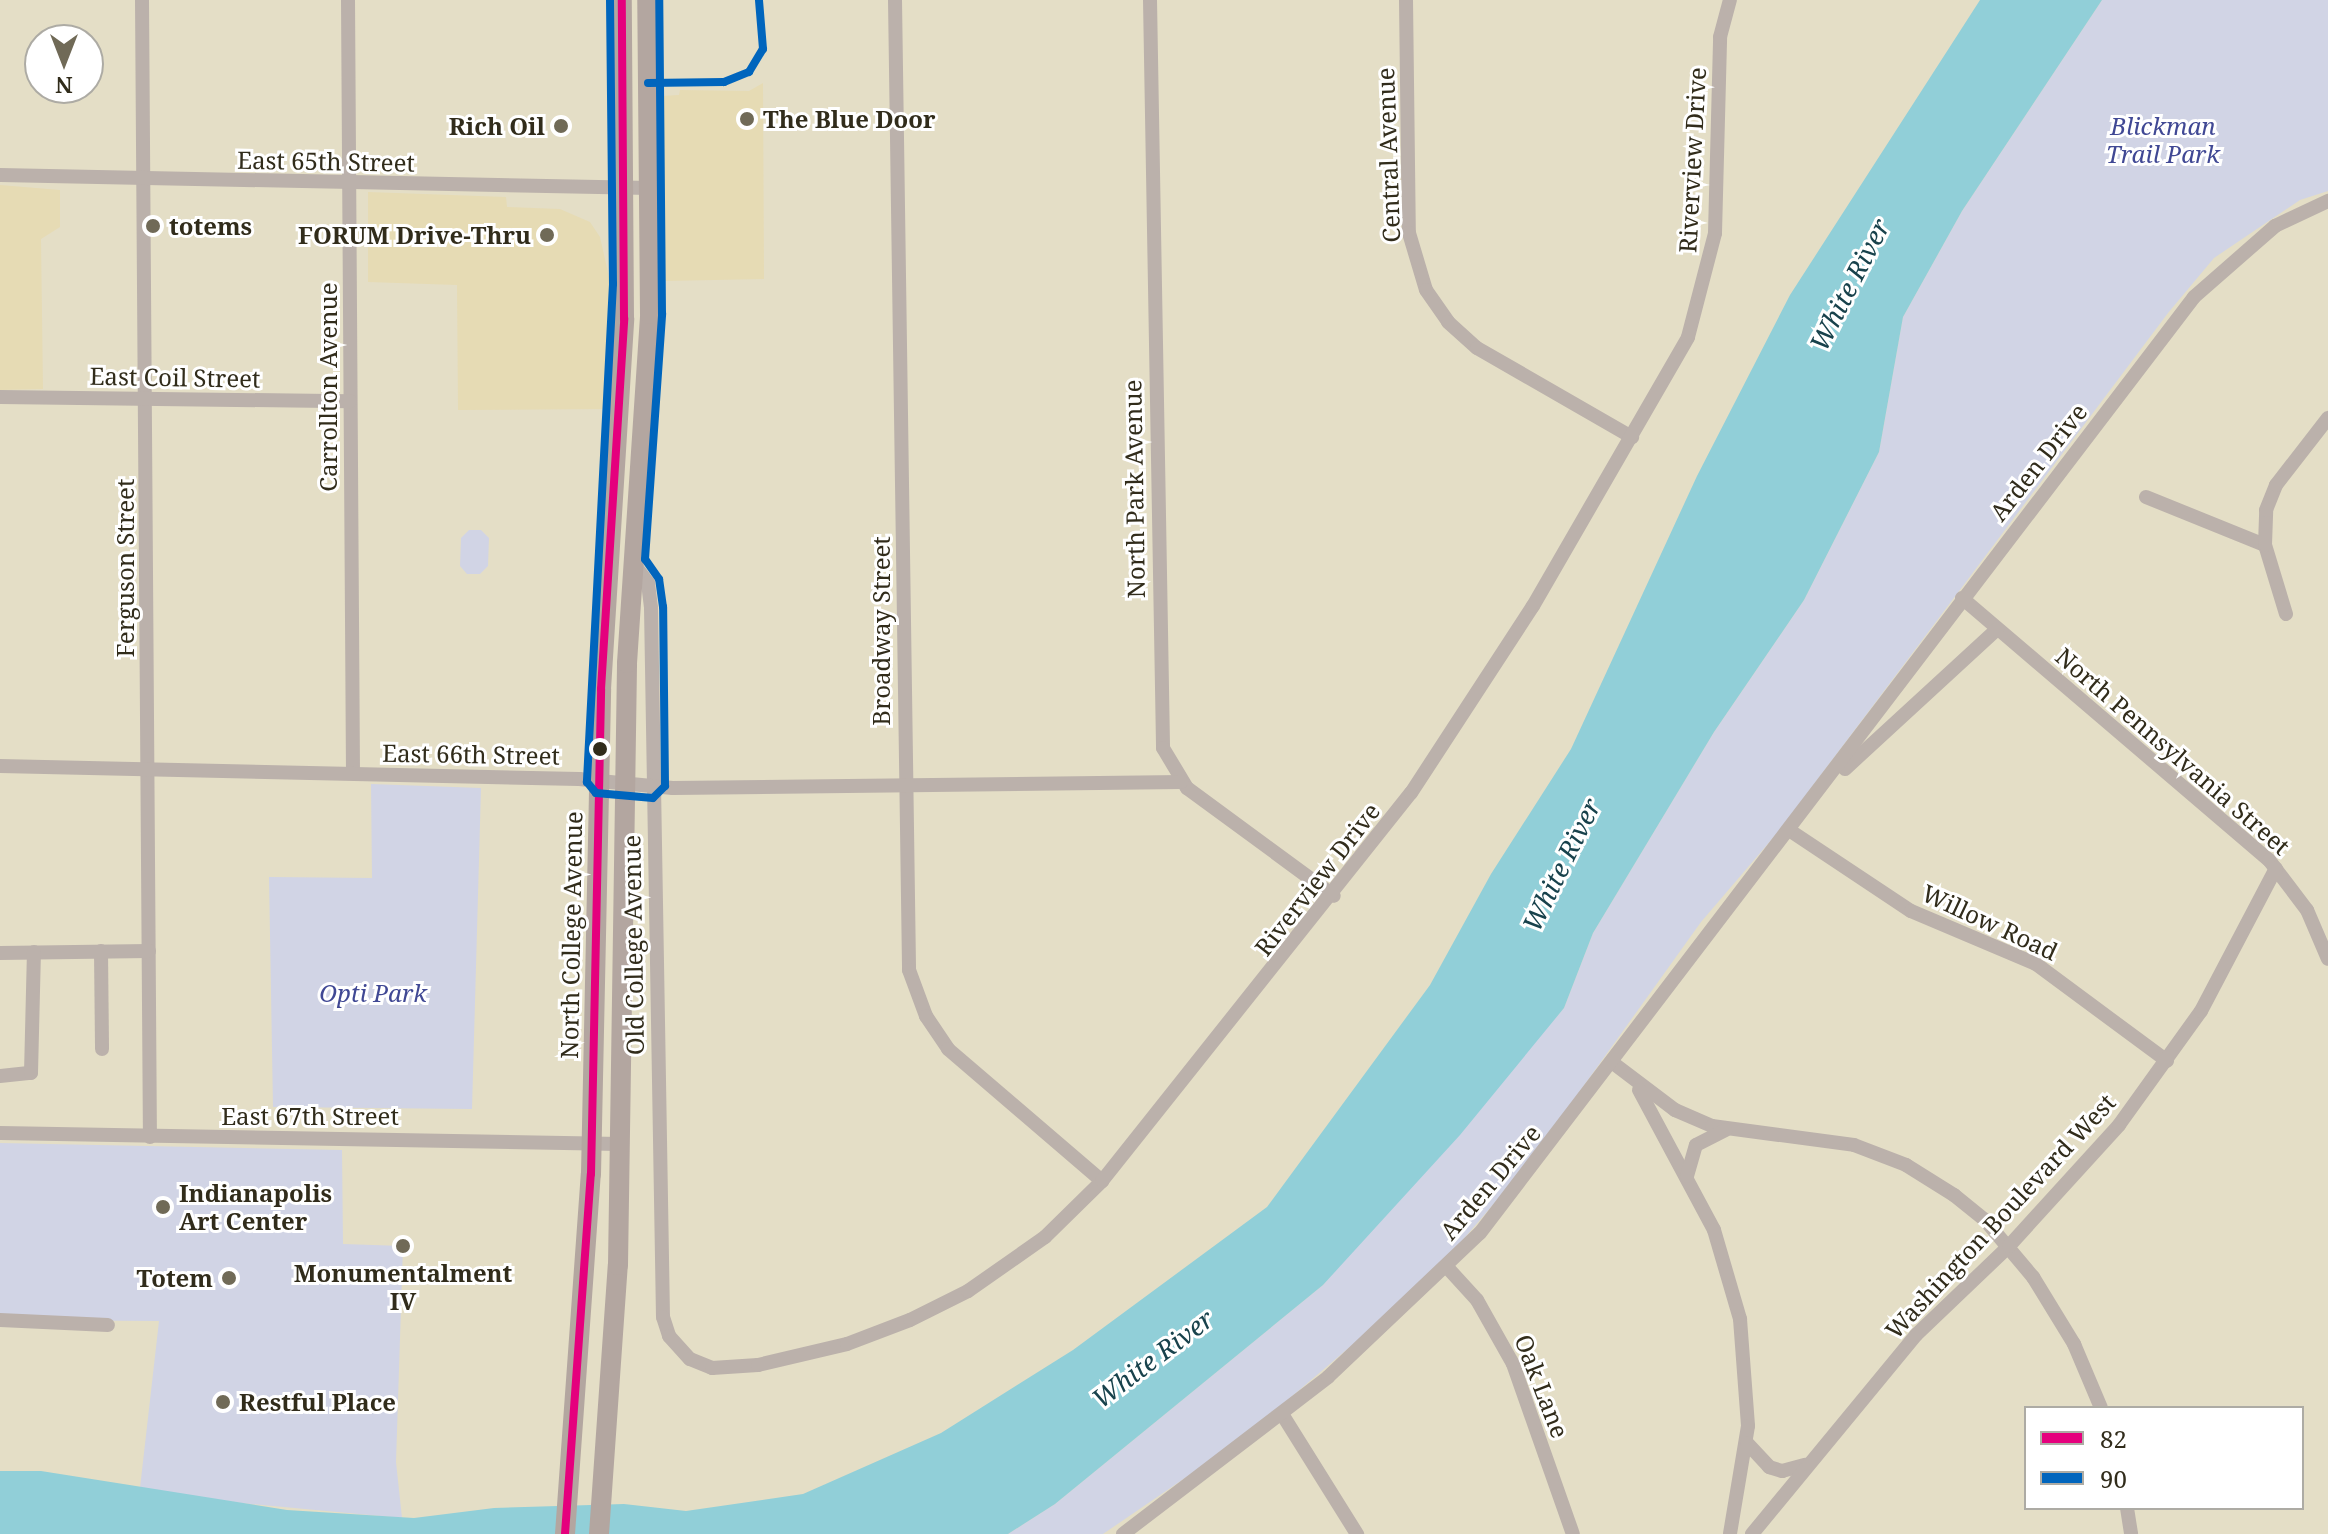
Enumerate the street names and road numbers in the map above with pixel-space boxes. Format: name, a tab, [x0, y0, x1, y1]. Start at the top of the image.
street label: Riverview Drive	[1673, 66, 1711, 254]
street label: Central Avenue	[1371, 67, 1405, 243]
street label: East 65th Street	[237, 145, 415, 177]
street label: Carrollton Avenue	[314, 282, 342, 492]
street label: East Coil Street	[89, 361, 261, 393]
street label: North Park Avenue	[1118, 379, 1150, 599]
street label: Arden Drive	[1983, 398, 2093, 526]
street label: Ferguson Street	[111, 479, 139, 657]
street label: Broadway Street	[867, 536, 895, 726]
street label: North Pennsylvania Street	[2050, 641, 2296, 861]
street label: East 66th Street	[382, 738, 560, 770]
street label: Riverview Drive	[1248, 797, 1386, 961]
street label: North College Avenue	[554, 811, 588, 1059]
street label: Old College Avenue	[617, 835, 649, 1055]
street label: Willow Road	[1918, 878, 2062, 966]
street label: Washington Boulevard West	[1879, 1088, 2121, 1344]
street label: East 67th Street	[221, 1102, 399, 1130]
street label: Arden Drive	[1434, 1119, 1546, 1245]
street label: Oak Lane	[1509, 1330, 1575, 1442]

